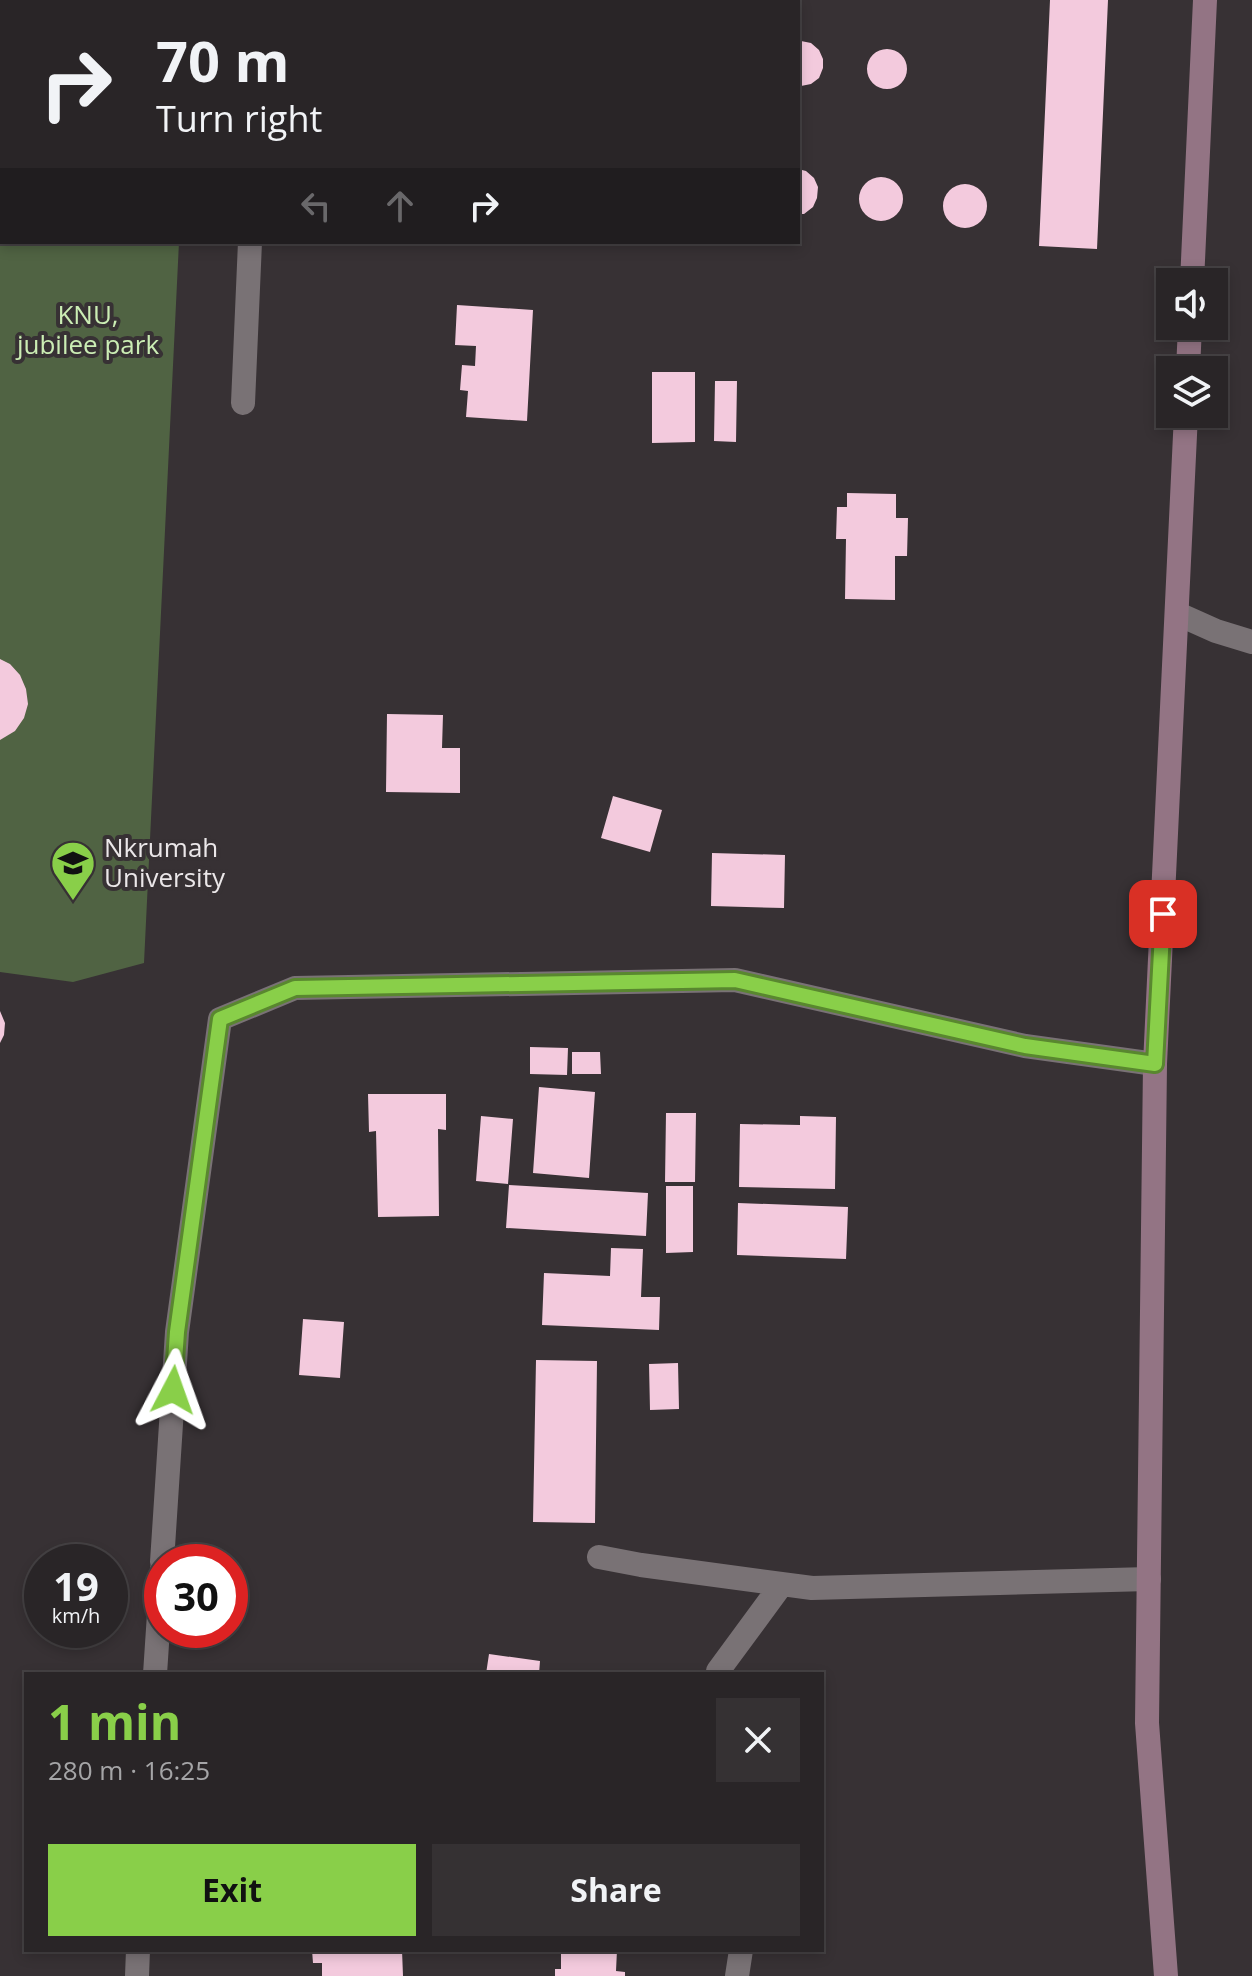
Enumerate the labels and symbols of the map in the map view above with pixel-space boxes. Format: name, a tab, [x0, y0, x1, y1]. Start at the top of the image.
park label: KNU, jubilee park	[15, 296, 159, 362]
place label: Nkrumah University	[104, 829, 226, 895]
school or university icon: Nkrumah University	[49, 839, 97, 902]
pin	[1129, 880, 1197, 948]
position arrow	[131, 1348, 215, 1432]
speed limit sign: 30	[144, 1544, 248, 1648]

